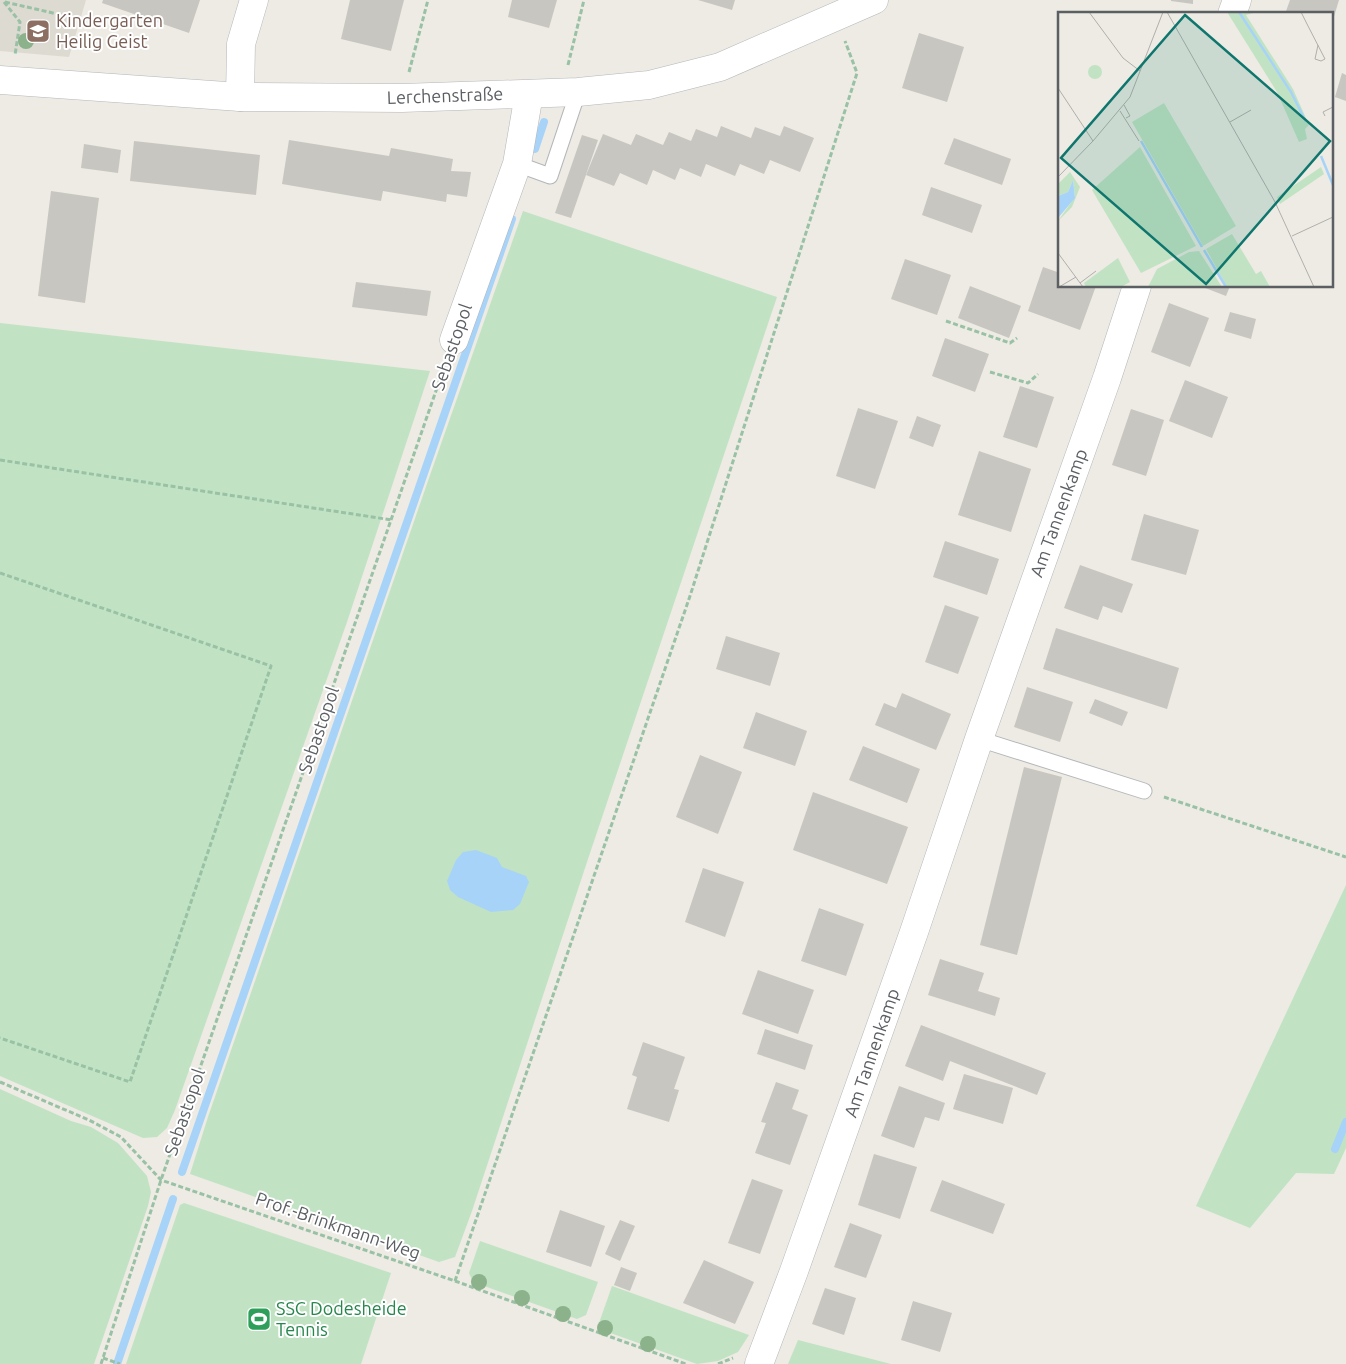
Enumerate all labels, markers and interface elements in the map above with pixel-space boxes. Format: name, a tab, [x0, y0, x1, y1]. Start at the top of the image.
place label: Kindergarten Heilig Geist	[56, 10, 163, 51]
inset map	[1058, 12, 1334, 288]
school or university icon: Kindergarten Heilig Geist	[25, 18, 51, 44]
street label: Lerchenstraße	[386, 83, 504, 107]
street label: Sebastopol	[427, 300, 475, 393]
street label: Am Tannenkamp	[1026, 446, 1091, 580]
street label: Sebastopol	[294, 683, 342, 776]
street label: Am Tannenkamp	[840, 986, 902, 1120]
street label: Sebastopol	[160, 1065, 208, 1158]
street label: Prof.-Brinkmann-Weg	[253, 1187, 423, 1263]
place label: SSC Dodesheide Tennis	[276, 1298, 407, 1339]
sports icon: SSC Dodesheide Tennis	[246, 1306, 272, 1332]

